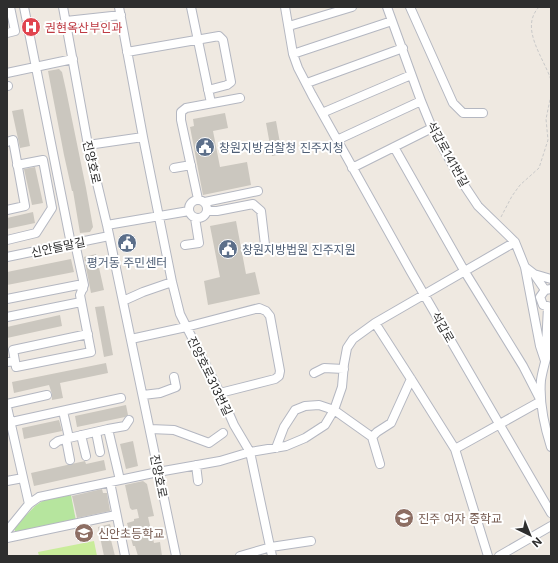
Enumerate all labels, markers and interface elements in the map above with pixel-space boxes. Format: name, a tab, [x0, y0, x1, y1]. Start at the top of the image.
hospital icon: 권현옥산부인과	[20, 16, 42, 38]
place label: 권현옥산부인과	[45, 20, 122, 35]
street label: 석갑로141번길	[424, 119, 472, 189]
public building icon: 창원지방검찰청 진주지청	[194, 136, 216, 158]
street label: 진양호로	[80, 139, 104, 185]
place label: 창원지방검찰청 진주지청	[219, 140, 344, 155]
public building icon: 평거동 주민센터	[116, 232, 138, 254]
street label: 신안들말길	[29, 234, 87, 260]
public building icon: 창원지방법원 진주지원	[217, 238, 239, 260]
place label: 창원지방법원 진주지원	[242, 242, 356, 257]
place label: 평거동 주민센터	[87, 255, 167, 270]
street label: 석갑로	[428, 309, 458, 345]
street label: 진양호로313번길	[184, 334, 236, 418]
street label: 진양호로	[147, 453, 171, 499]
school or university icon: 진주 여자 중학교	[393, 507, 415, 529]
place label: 진주 여자 중학교	[418, 511, 502, 526]
north arrow	[510, 515, 550, 555]
school or university icon: 신안초등학교	[73, 522, 95, 544]
place label: 신안초등학교	[98, 526, 164, 541]
text: N	[529, 534, 545, 550]

